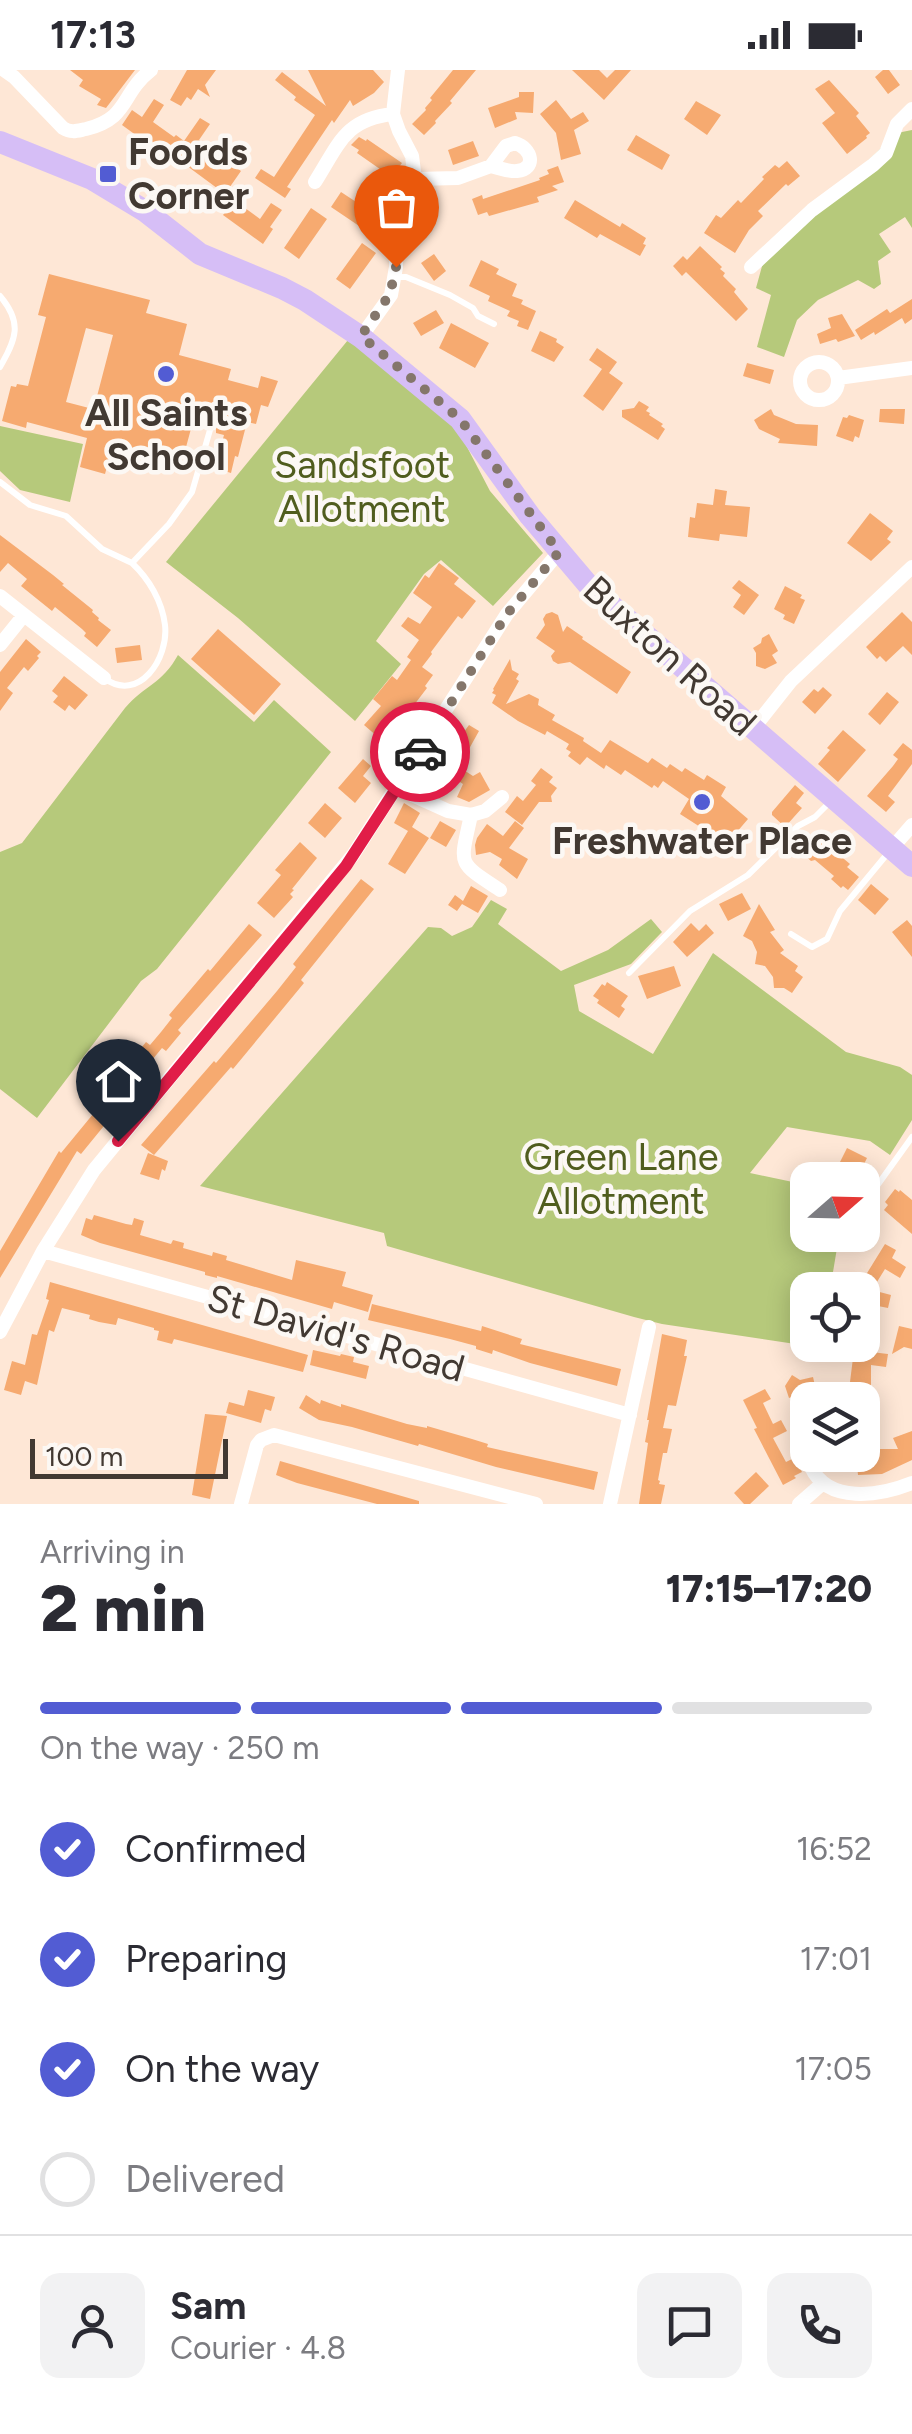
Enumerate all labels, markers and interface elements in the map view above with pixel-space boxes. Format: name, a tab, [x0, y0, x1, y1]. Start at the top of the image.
text: 17:13	[50, 12, 136, 58]
place label: Foords Corner	[128, 129, 249, 219]
marker: Foords Corner	[97, 163, 119, 185]
pin	[354, 165, 439, 268]
icon: bag	[369, 180, 424, 235]
marker: All Saints School	[155, 363, 177, 385]
place label: All Saints School	[85, 390, 247, 480]
park label: Sandsfoot Allotment	[274, 442, 450, 532]
street label: Buxton Road	[574, 566, 766, 746]
courier	[370, 702, 470, 802]
icon: car	[393, 725, 448, 780]
marker: Freshwater Place	[691, 791, 713, 813]
place label: Freshwater Place	[552, 818, 852, 864]
pin	[76, 1039, 161, 1142]
icon: home	[91, 1054, 146, 1109]
park label: Green Lane Allotment	[524, 1134, 718, 1224]
north arrow	[790, 1162, 880, 1252]
map controls	[790, 1162, 880, 1472]
button: locate	[790, 1272, 880, 1362]
street label: St David's Road	[202, 1274, 470, 1392]
button: layers	[790, 1382, 880, 1472]
scale bar	[30, 1434, 228, 1478]
text: 100 m	[45, 1439, 123, 1473]
text: Arriving in	[40, 1533, 185, 1571]
text: 17:15–17:20	[666, 1566, 872, 1612]
text: 2 min	[40, 1569, 206, 1647]
text: On the way · 250 m	[40, 1729, 319, 1767]
icon: check	[40, 1822, 95, 1877]
text: Confirmed	[125, 1826, 307, 1872]
text: 16:52	[796, 1830, 872, 1868]
icon: check	[40, 1932, 95, 1987]
text: Preparing	[125, 1936, 287, 1982]
text: 17:01	[800, 1940, 872, 1978]
icon: check	[40, 2042, 95, 2097]
text: On the way	[125, 2046, 319, 2092]
text: 17:05	[795, 2050, 872, 2088]
text: Delivered	[125, 2156, 285, 2202]
button: person	[40, 2273, 145, 2378]
button: chat	[637, 2273, 742, 2378]
button: phone	[767, 2273, 872, 2378]
text: Sam	[170, 2283, 246, 2329]
text: Courier · 4.8	[170, 2329, 346, 2367]

